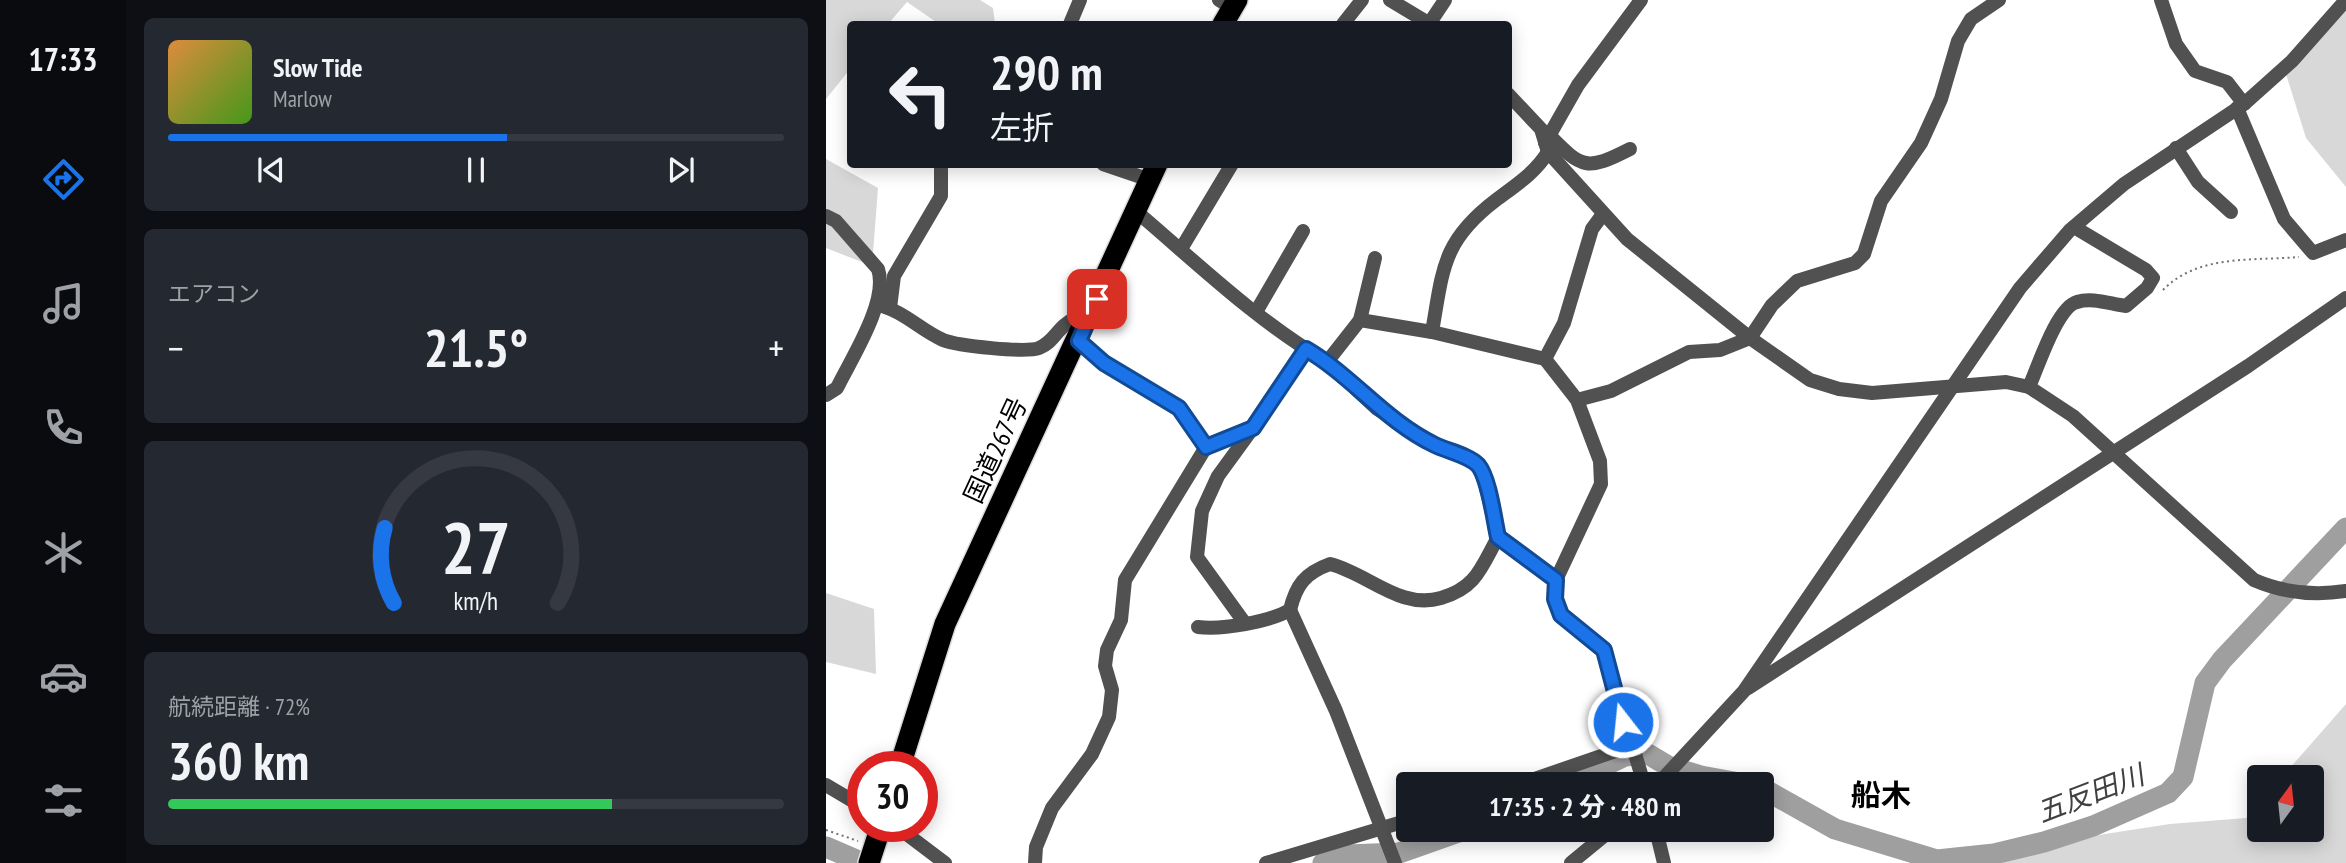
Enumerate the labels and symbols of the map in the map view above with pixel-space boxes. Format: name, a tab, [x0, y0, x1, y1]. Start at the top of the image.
pin	[1067, 269, 1127, 329]
street label: 国道267号	[956, 392, 1034, 508]
position arrow	[1586, 685, 1660, 759]
speed limit sign: 30	[847, 751, 938, 842]
water label: 五反田川	[2031, 755, 2152, 830]
north arrow	[2247, 765, 2324, 842]
district label: 船木	[1851, 775, 1911, 814]

